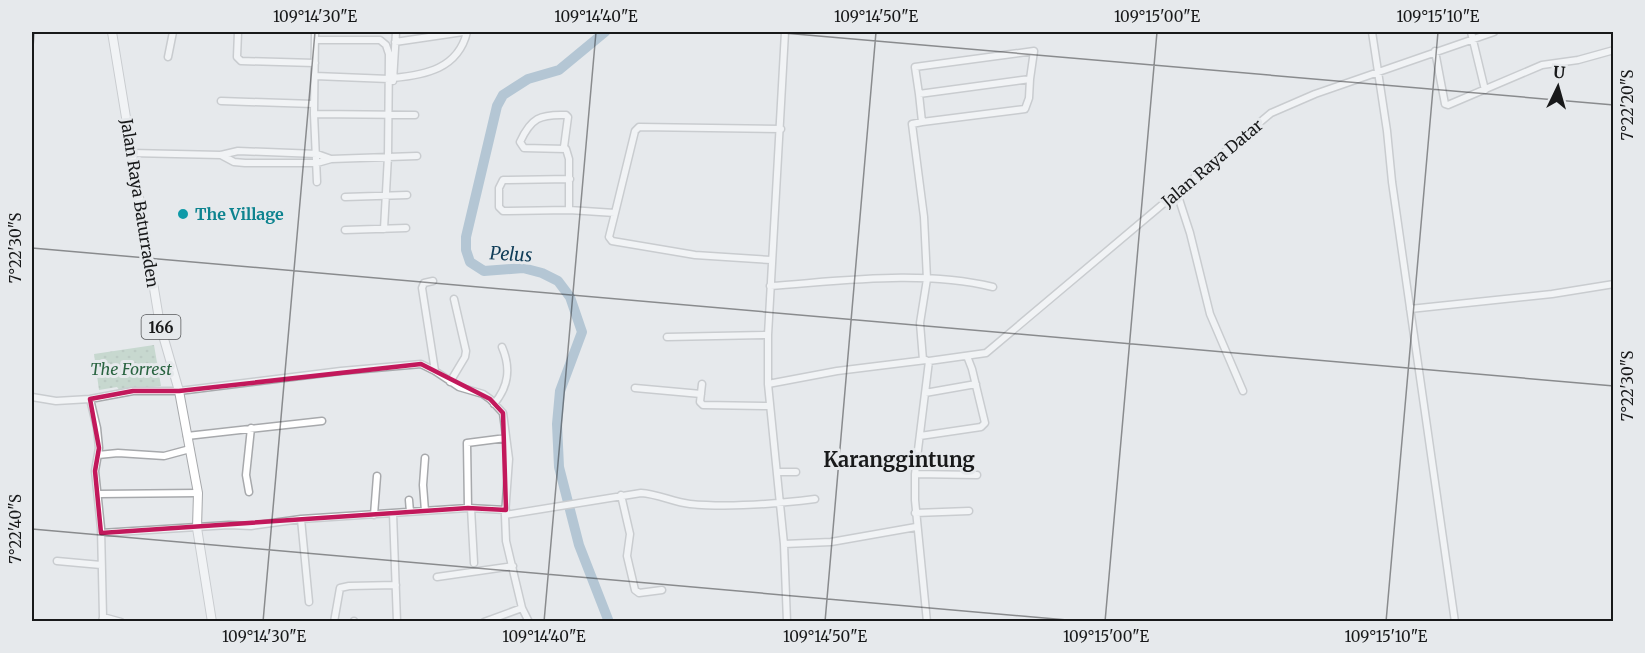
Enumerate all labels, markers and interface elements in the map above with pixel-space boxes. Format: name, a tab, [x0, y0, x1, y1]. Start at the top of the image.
text: 109°14'30"E	[273, 7, 358, 26]
text: 109°14'40"E	[554, 7, 638, 26]
text: 109°14'50"E	[834, 7, 918, 26]
text: 109°15'00"E	[1114, 7, 1201, 26]
text: 109°15'10"E	[1397, 7, 1480, 26]
north arrow	[1528, 57, 1588, 117]
text: U	[1553, 62, 1566, 83]
text: 7°22'20"S	[1618, 70, 1637, 140]
street label: Jalan Raya Datar	[1157, 115, 1267, 212]
street label: Jalan Raya Baturraden	[117, 116, 163, 289]
place label: The Village	[195, 204, 284, 224]
marker: The Village	[176, 207, 190, 221]
text: 7°22'30"S	[6, 213, 25, 283]
water label: Pelus	[489, 241, 533, 267]
road number: 166	[142, 315, 180, 339]
text: 7°22'30"S	[1618, 351, 1637, 421]
park label: The Forrest	[90, 359, 172, 379]
district label: Karanggintung	[823, 447, 975, 472]
text: 7°22'40"S	[6, 494, 25, 564]
text: 109°14'30"E	[222, 627, 307, 646]
text: 109°14'40"E	[502, 627, 586, 646]
text: 109°14'50"E	[783, 627, 867, 646]
text: 109°15'00"E	[1063, 627, 1150, 646]
text: 109°15'10"E	[1345, 627, 1428, 646]

